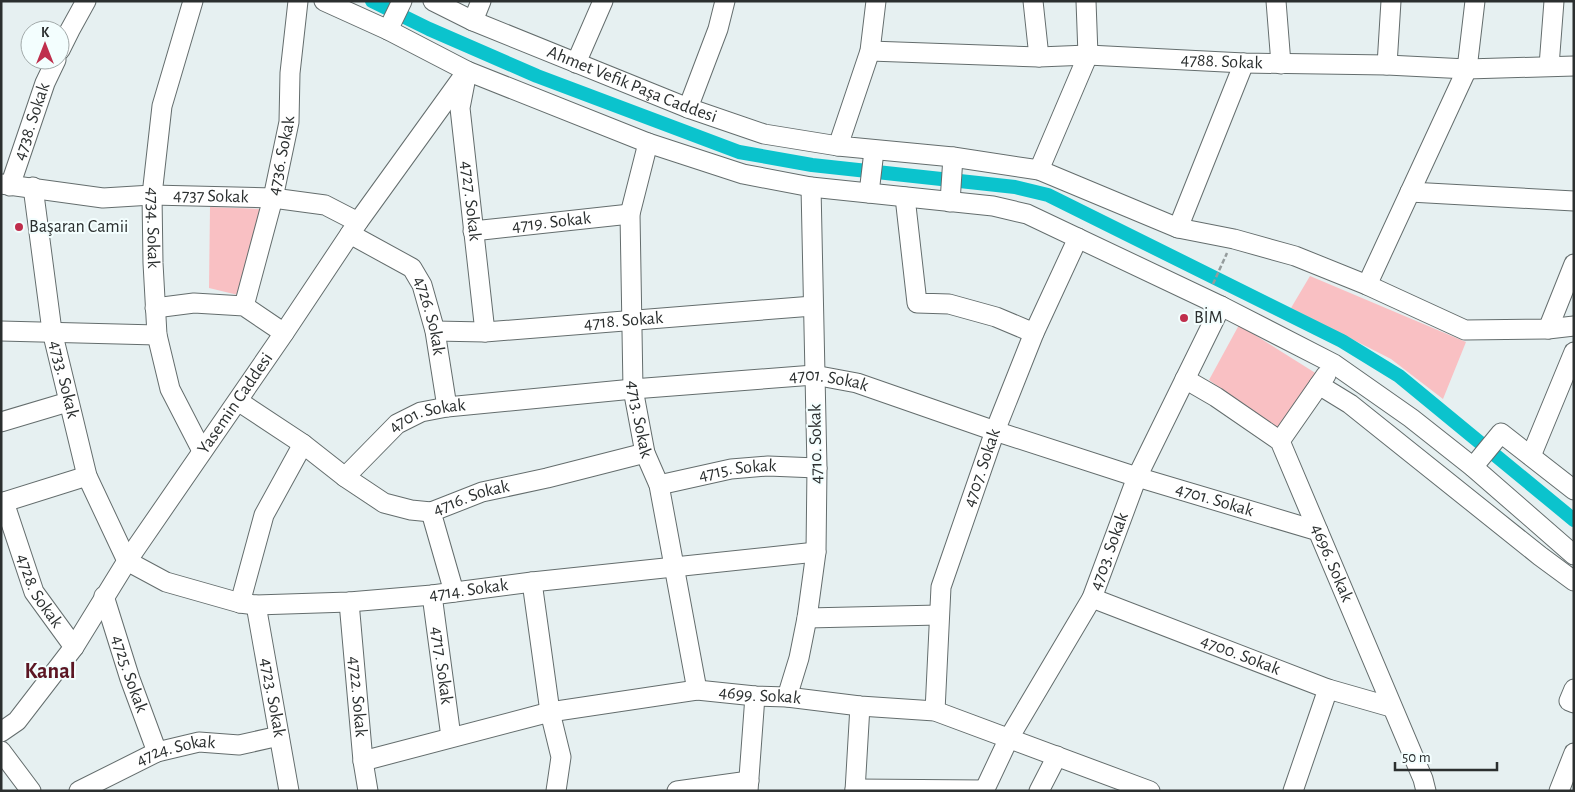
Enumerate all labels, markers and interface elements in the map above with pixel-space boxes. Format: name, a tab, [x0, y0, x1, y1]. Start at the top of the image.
north arrow	[20, 20, 70, 70]
text: K	[41, 26, 50, 40]
street label: Ahmet Vefik Paşa Caddesi	[545, 43, 719, 126]
street label: 4788. Sokak	[1180, 51, 1263, 72]
street label: 4738. Sokak	[10, 80, 54, 163]
street label: 4736. Sokak	[265, 115, 298, 197]
street label: 4727. Sokak	[457, 160, 484, 243]
street label: 4734. Sokak	[143, 187, 162, 270]
street label: 4737 Sokak	[173, 187, 250, 206]
street label: 4719. Sokak	[511, 209, 593, 236]
place label: Başaran Camii	[29, 218, 128, 236]
marker: Başaran Camii	[13, 221, 25, 233]
street label: 4726. Sokak	[410, 273, 448, 357]
place label: BİM	[1194, 307, 1223, 327]
street label: 4718. Sokak	[583, 309, 665, 333]
marker: BİM	[1178, 312, 1190, 324]
street label: 4733. Sokak	[46, 339, 82, 421]
street label: Yasemin Caddesi	[194, 350, 276, 457]
street label: 4701. Sokak	[788, 366, 872, 396]
street label: 4713. Sokak	[624, 380, 655, 462]
street label: 4701. Sokak	[385, 396, 467, 436]
street label: 4710. Sokak	[806, 403, 826, 484]
street label: 4707. Sokak	[960, 426, 1004, 510]
street label: 4715. Sokak	[697, 457, 777, 485]
street label: 4716. Sokak	[431, 477, 512, 519]
street label: 4701. Sokak	[1173, 480, 1256, 520]
street label: 4703. Sokak	[1087, 509, 1132, 593]
street label: 4696. Sokak	[1307, 521, 1356, 605]
street label: 4728. Sokak	[13, 552, 66, 632]
street label: 4714. Sokak	[428, 576, 510, 604]
street label: 4717. Sokak	[427, 625, 456, 706]
street label: 4700. Sokak	[1198, 632, 1283, 679]
street label: 4725. Sokak	[108, 633, 151, 716]
street label: 4722. Sokak	[345, 655, 370, 739]
street label: 4723. Sokak	[257, 656, 288, 739]
district label: Kanal	[24, 660, 76, 682]
street label: 4699. Sokak	[718, 683, 803, 708]
street label: 4724. Sokak	[133, 733, 217, 770]
scale bar	[1395, 740, 1498, 772]
text: 50 m	[1402, 750, 1431, 765]

